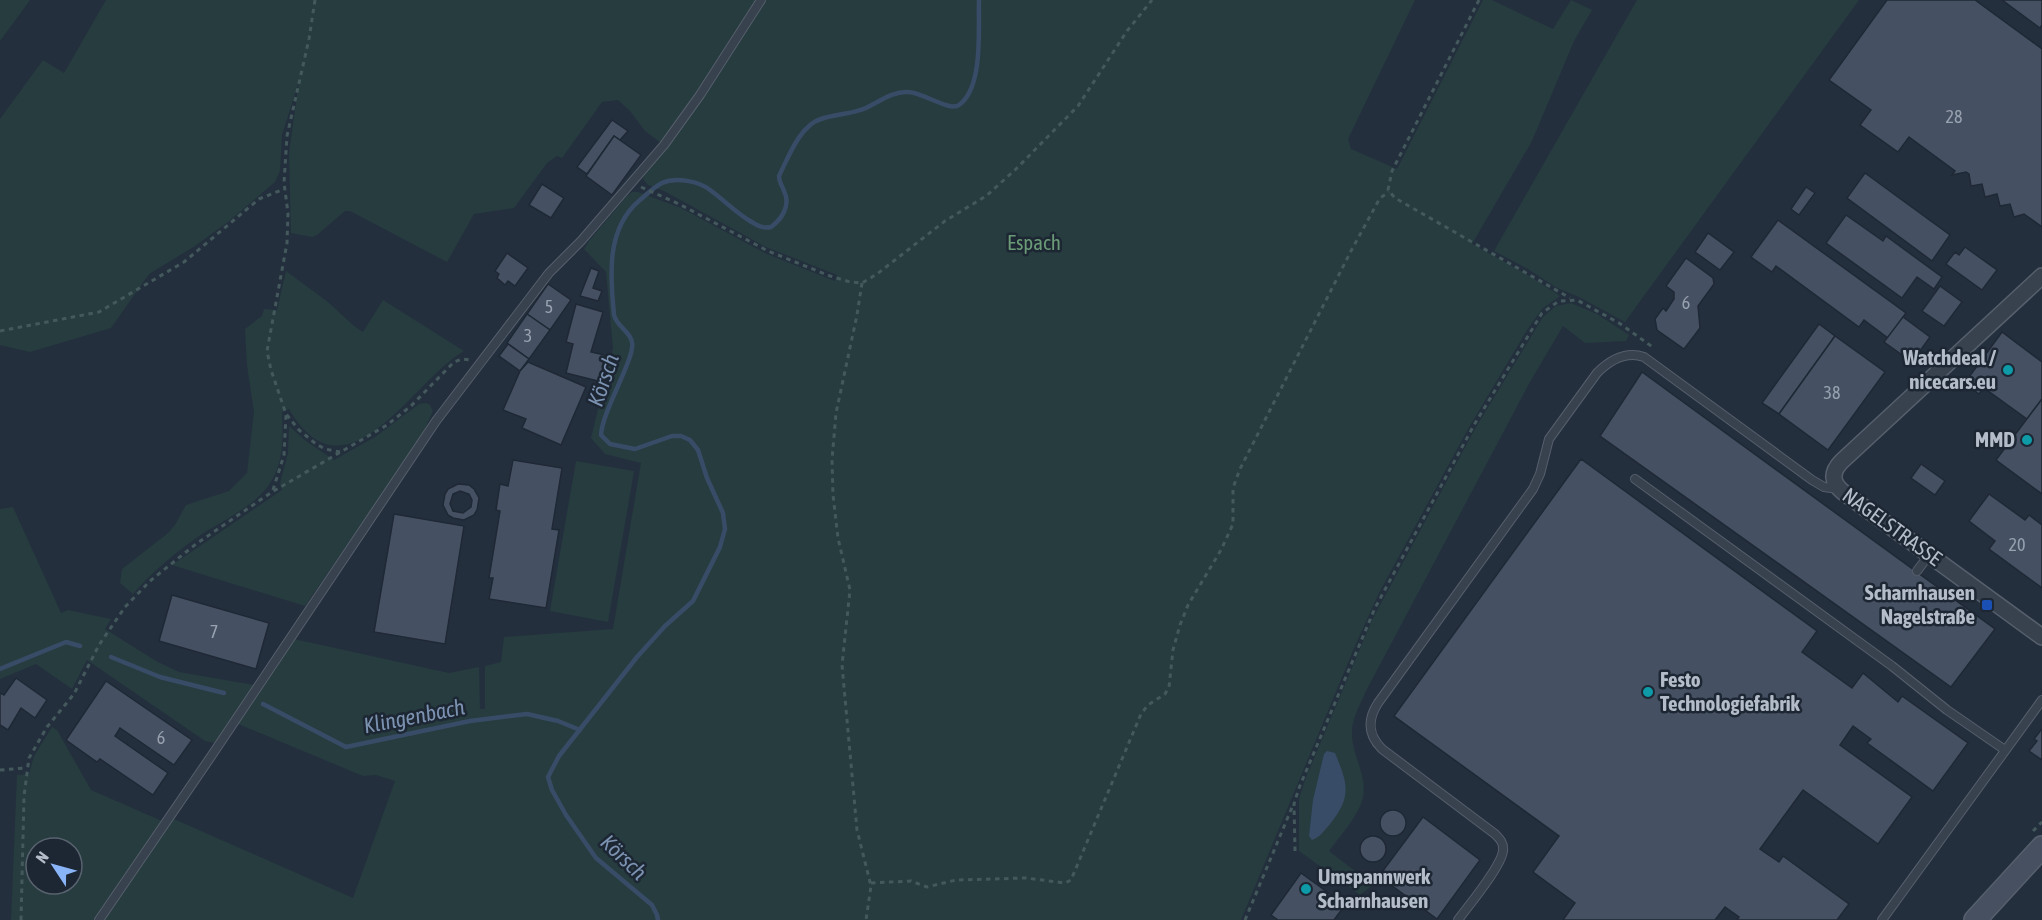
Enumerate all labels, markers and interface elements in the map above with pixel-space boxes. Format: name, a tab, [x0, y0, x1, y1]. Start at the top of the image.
house number: 28	[1946, 106, 1962, 127]
park label: Espach	[1007, 230, 1061, 254]
house number: 6	[1682, 292, 1690, 313]
house number: 5	[545, 296, 553, 317]
house number: 3	[524, 325, 532, 346]
place label: Watchdeal / nicecars.eu	[1902, 345, 1997, 393]
water label: Körsch	[582, 350, 624, 410]
marker: Watchdeal / nicecars.eu	[2001, 363, 2015, 377]
house number: 38	[1824, 382, 1840, 403]
place label: MMD	[1975, 427, 2015, 451]
marker: MMD	[2020, 433, 2034, 447]
street label: NAGELSTRASSE	[1838, 482, 1947, 570]
house number: 20	[2009, 534, 2025, 555]
place label: Scharnhausen Nagelstraße	[1865, 580, 1975, 628]
marker: Scharnhausen Nagelstraße	[1980, 598, 1994, 612]
house number: 7	[210, 621, 218, 642]
place label: Festo Technologiefabrik	[1660, 667, 1801, 715]
marker: Festo Technologiefabrik	[1641, 685, 1655, 699]
water label: Klingenbach	[361, 693, 467, 739]
house number: 6	[157, 727, 165, 748]
water label: Körsch	[596, 829, 653, 885]
north arrow	[24, 836, 84, 896]
text: N	[32, 848, 52, 866]
place label: Umspannwerk Scharnhausen	[1318, 864, 1431, 912]
marker: Umspannwerk Scharnhausen	[1299, 882, 1313, 896]

